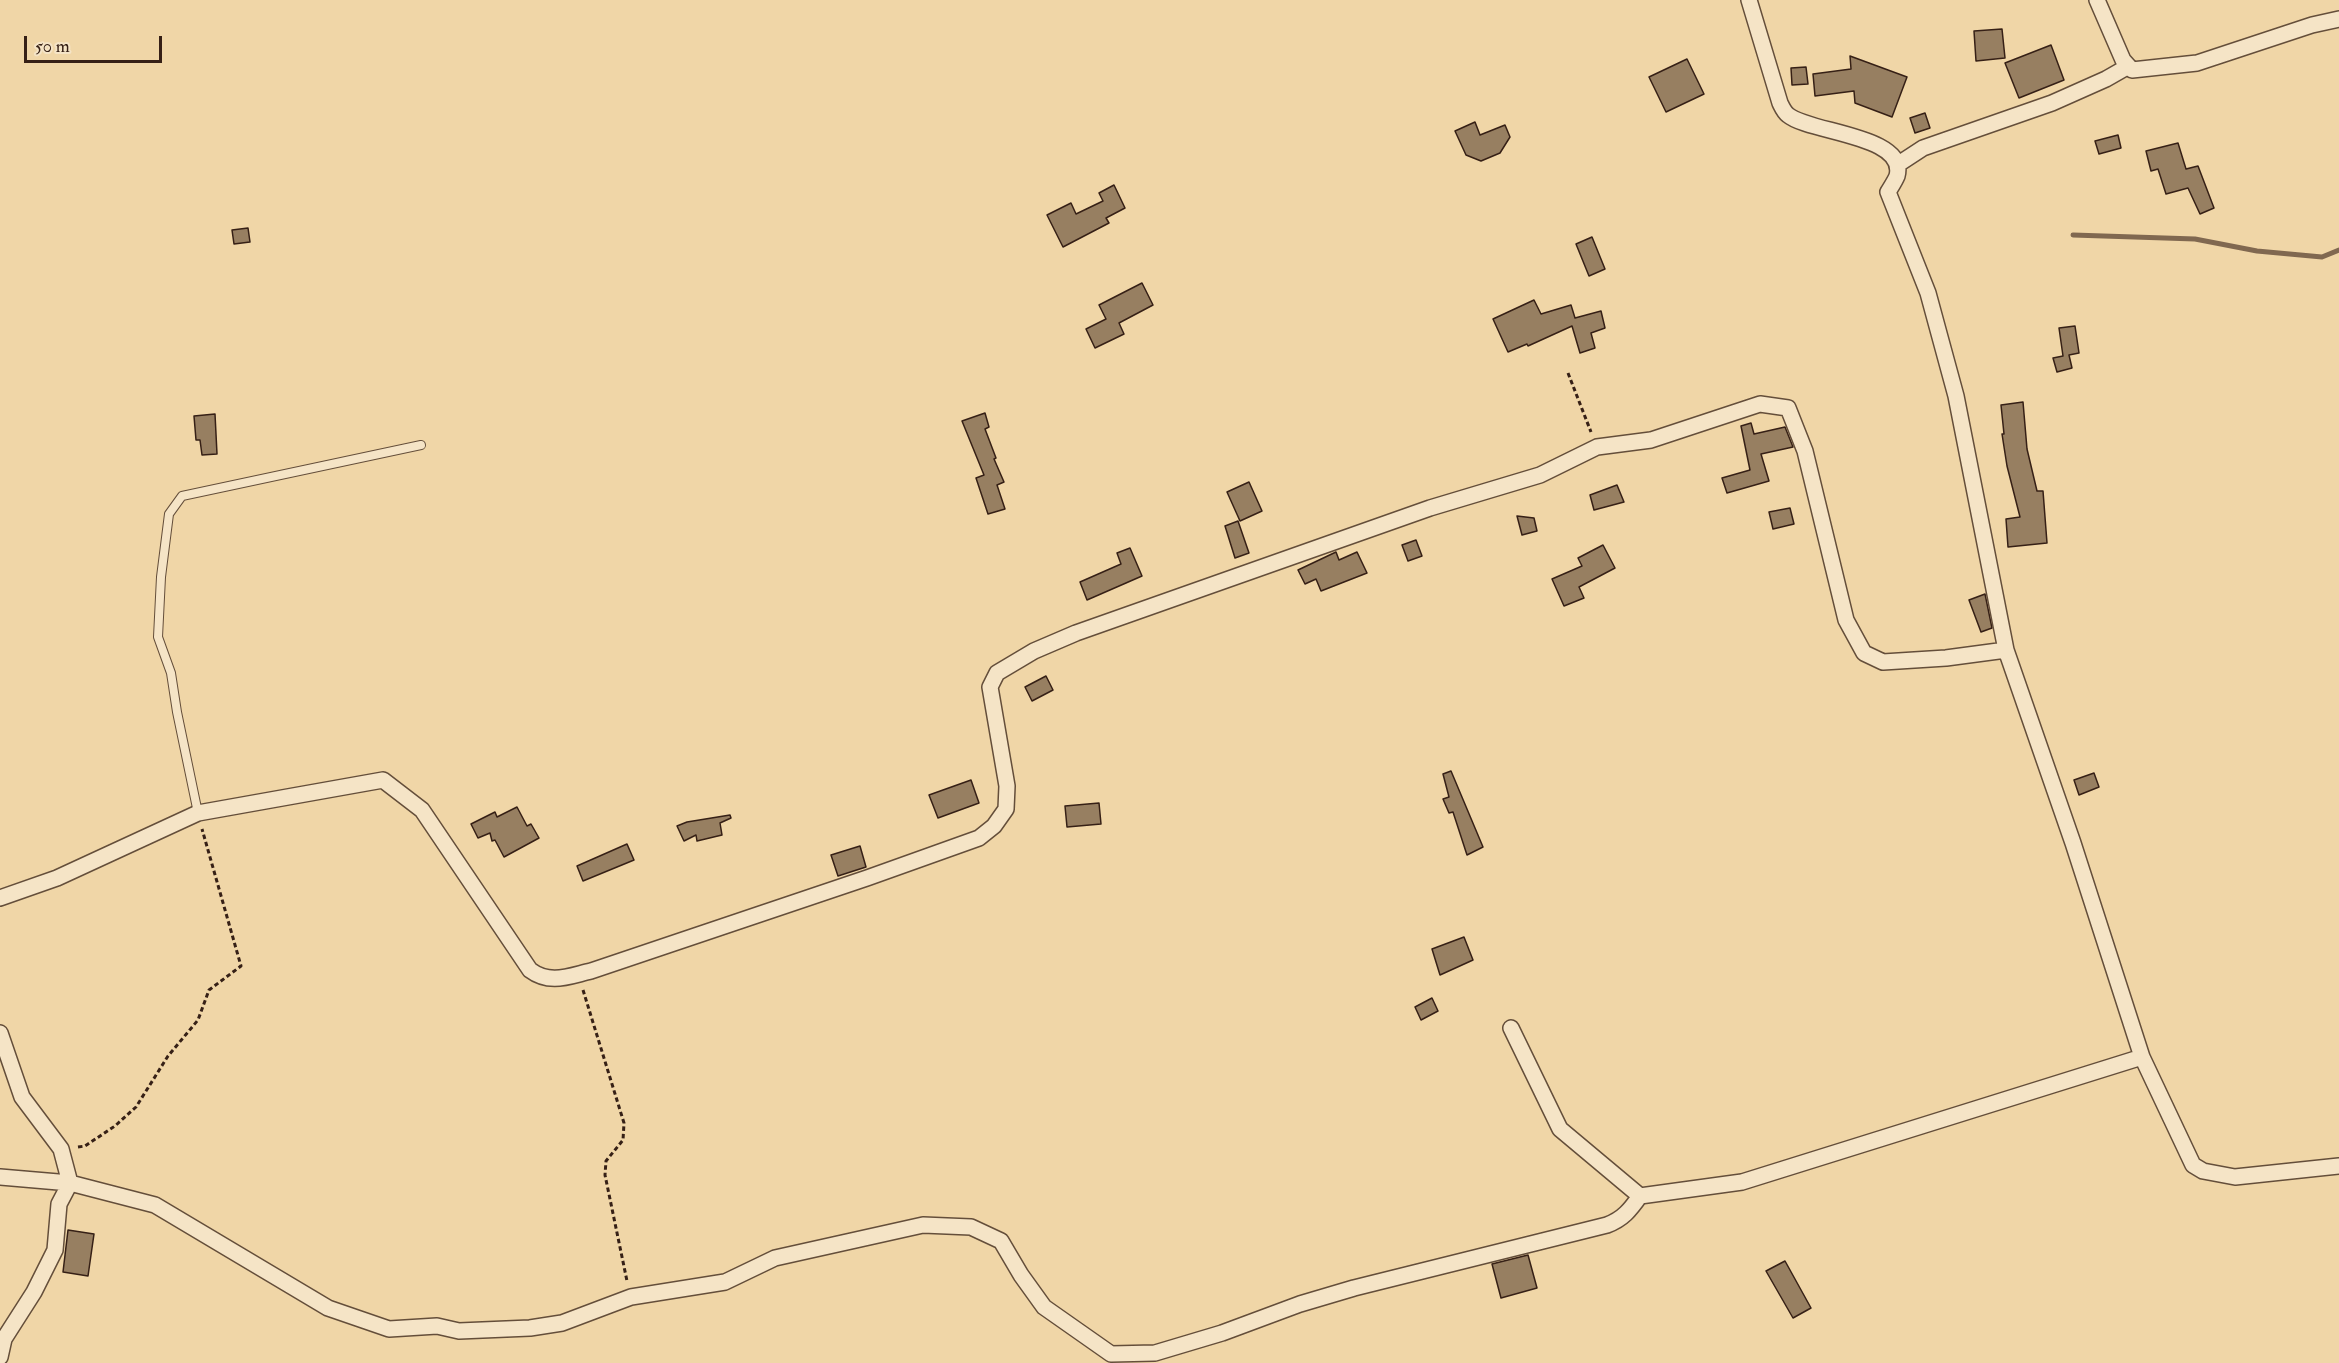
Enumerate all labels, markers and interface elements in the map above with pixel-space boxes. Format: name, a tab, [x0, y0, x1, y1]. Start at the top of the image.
scale bar	[27, 24, 165, 62]
text: 50 m	[35, 35, 70, 58]

